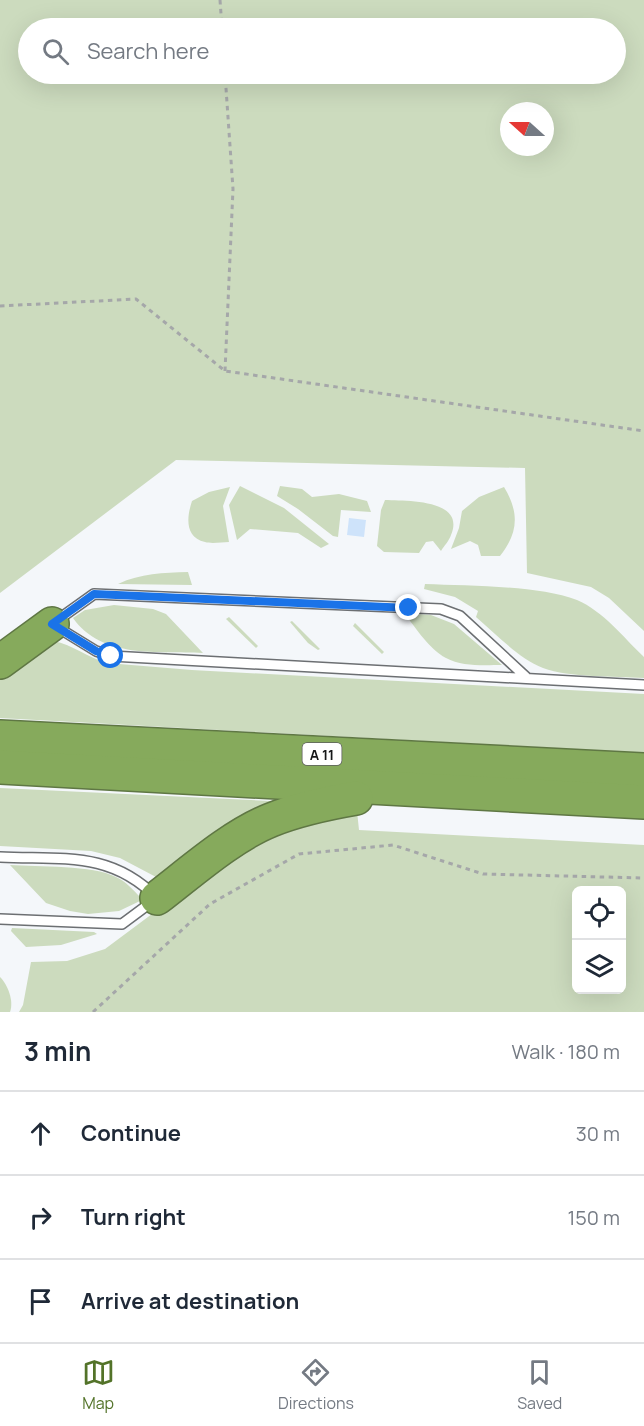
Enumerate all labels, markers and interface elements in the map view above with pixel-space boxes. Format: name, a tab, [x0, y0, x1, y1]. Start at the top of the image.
search box	[18, 18, 626, 84]
icon: search	[39, 35, 72, 68]
text: Search here	[87, 36, 209, 66]
north arrow	[500, 102, 554, 156]
route end	[395, 594, 421, 620]
route start	[97, 642, 123, 668]
road number: A 11	[302, 743, 342, 765]
map controls	[572, 886, 626, 994]
button: locate	[572, 886, 626, 940]
button: layers	[572, 940, 626, 994]
text: 3 min	[24, 1033, 91, 1069]
text: Walk · 180 m	[511, 1038, 620, 1065]
icon: ahead	[24, 1117, 57, 1150]
text: Continue	[81, 1118, 181, 1148]
text: 30 m	[576, 1120, 620, 1147]
icon: right	[24, 1201, 57, 1234]
text: Turn right	[81, 1202, 186, 1232]
text: 150 m	[567, 1204, 620, 1231]
icon: arrive	[24, 1285, 57, 1318]
text: Arrive at destination	[81, 1286, 299, 1316]
tab: Map	[82, 1356, 115, 1414]
tab: Directions	[278, 1356, 354, 1414]
tab: Saved	[517, 1356, 562, 1414]

